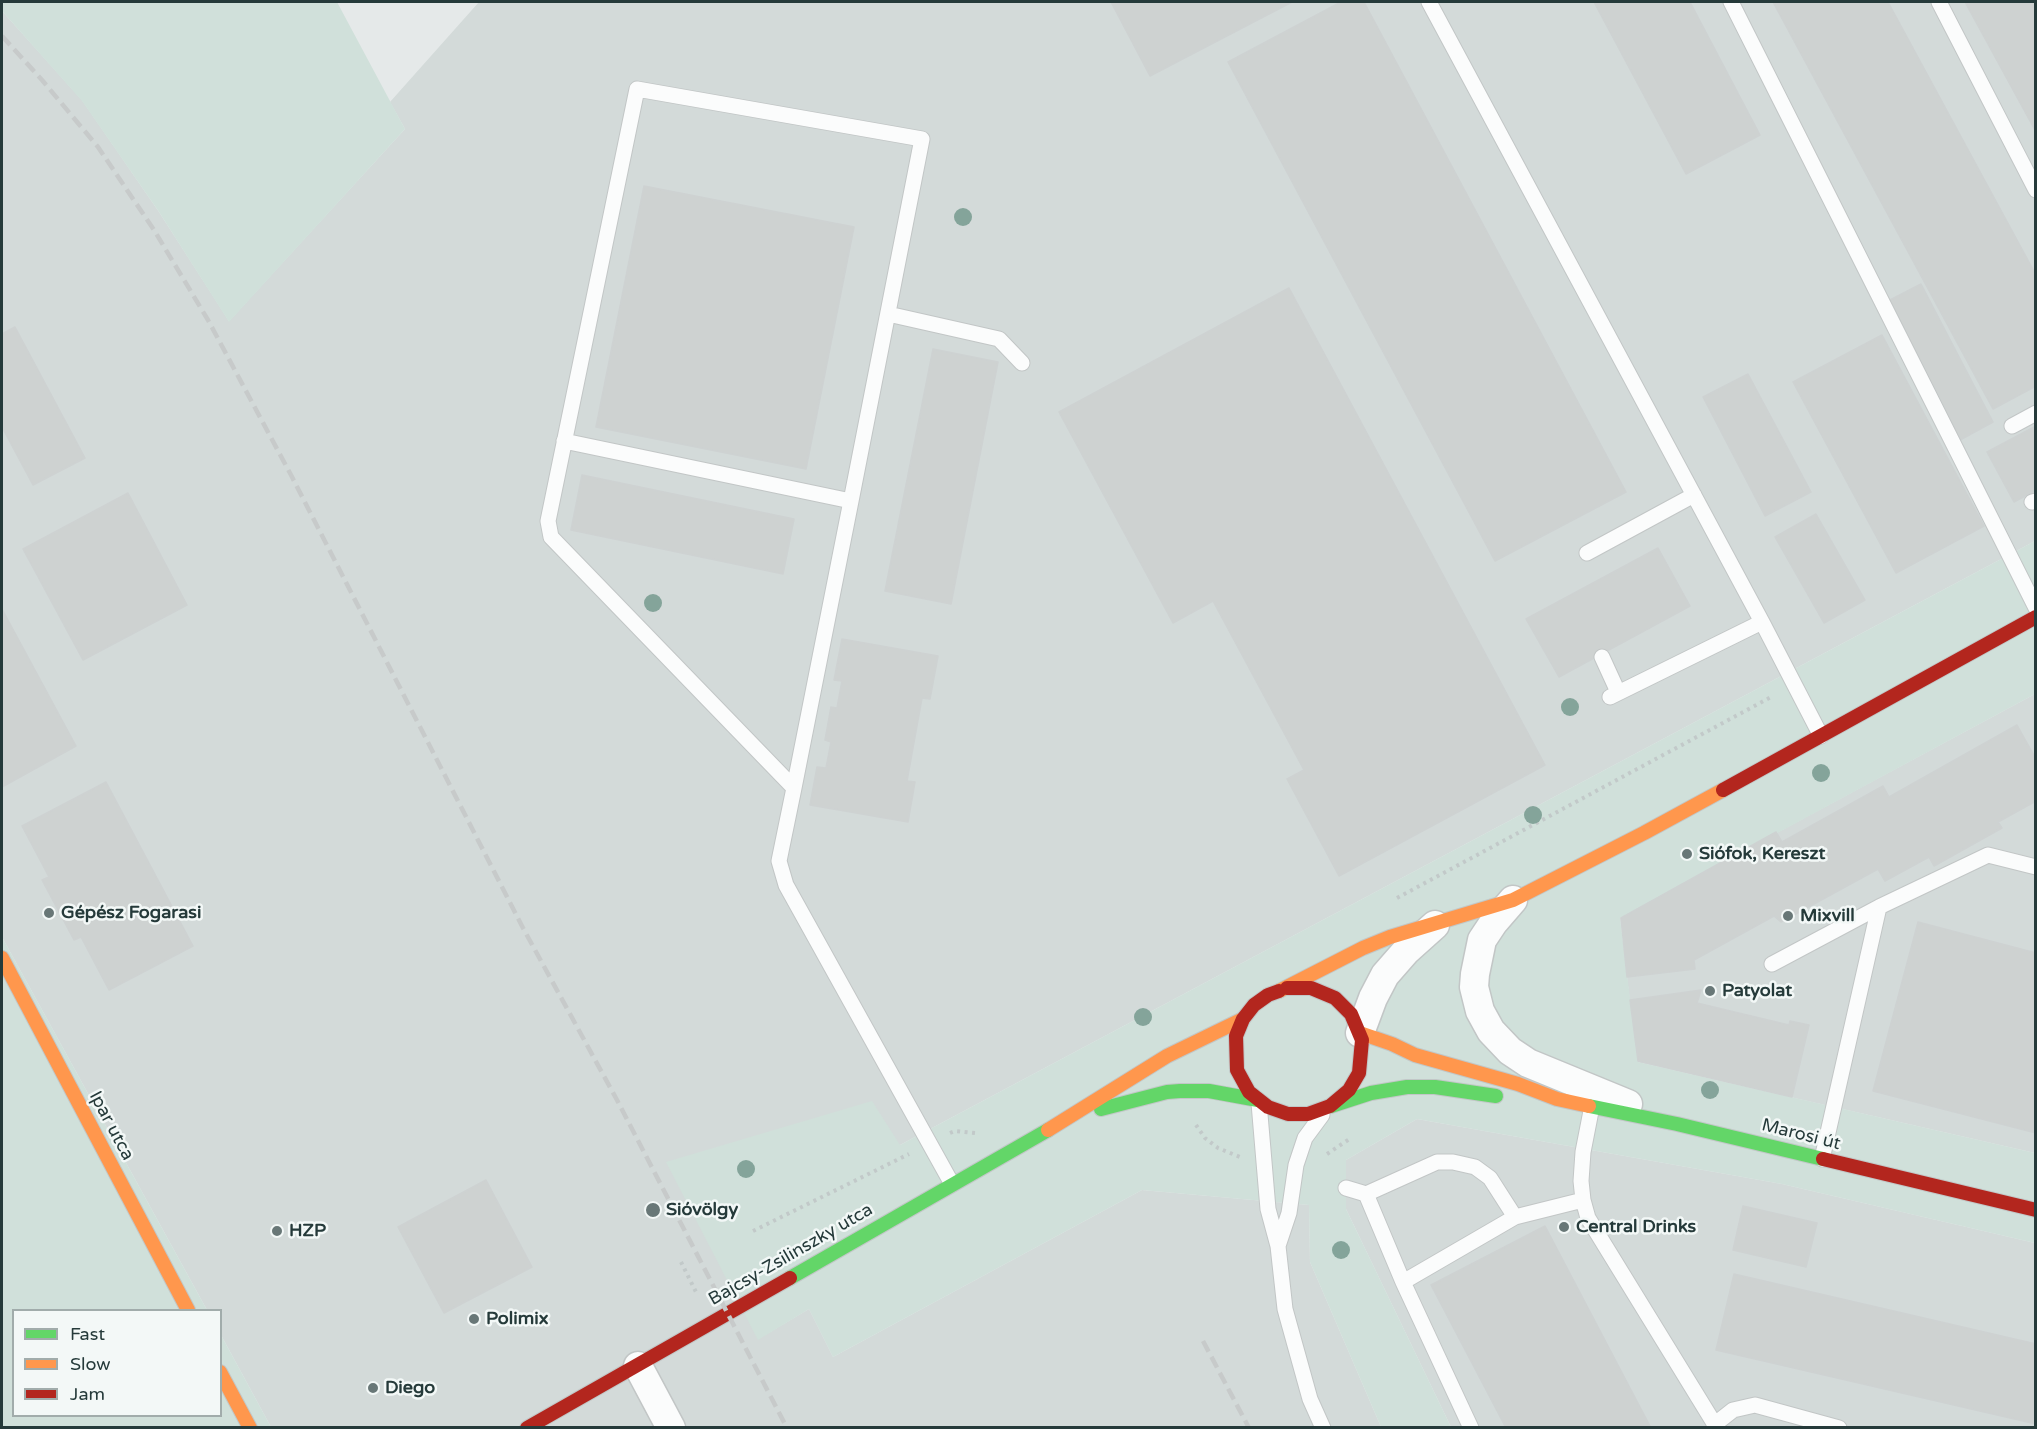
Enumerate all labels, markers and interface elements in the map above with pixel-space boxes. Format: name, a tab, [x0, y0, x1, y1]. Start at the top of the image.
place label: Siófok, Kereszt	[1699, 843, 1825, 865]
marker: Siófok, Kereszt	[1680, 847, 1694, 861]
place label: Gépész Fogarasi	[61, 902, 201, 924]
place label: Mixvill	[1800, 905, 1855, 927]
marker: Gépész Fogarasi	[42, 906, 56, 920]
marker: Mixvill	[1781, 909, 1795, 923]
place label: Patyolat	[1722, 980, 1792, 1002]
marker: Patyolat	[1703, 984, 1717, 998]
street label: Ipar utca	[84, 1088, 138, 1164]
street label: Marosi út	[1759, 1115, 1843, 1155]
place label: Sióvölgy	[666, 1199, 738, 1221]
street label: Bajcsy-Zsilinszky utca	[705, 1199, 877, 1311]
marker: Sióvölgy	[644, 1201, 662, 1219]
place label: Central Drinks	[1576, 1216, 1696, 1238]
place label: HZP	[289, 1220, 326, 1242]
marker: Central Drinks	[1557, 1220, 1571, 1234]
marker: HZP	[270, 1224, 284, 1238]
place label: Polimix	[486, 1308, 548, 1330]
legend	[12, 1309, 222, 1417]
marker: Polimix	[467, 1312, 481, 1326]
text: Fast	[70, 1323, 105, 1345]
text: Slow	[70, 1353, 111, 1375]
place label: Diego	[385, 1377, 435, 1399]
marker: Diego	[366, 1381, 380, 1395]
text: Jam	[70, 1383, 105, 1405]

